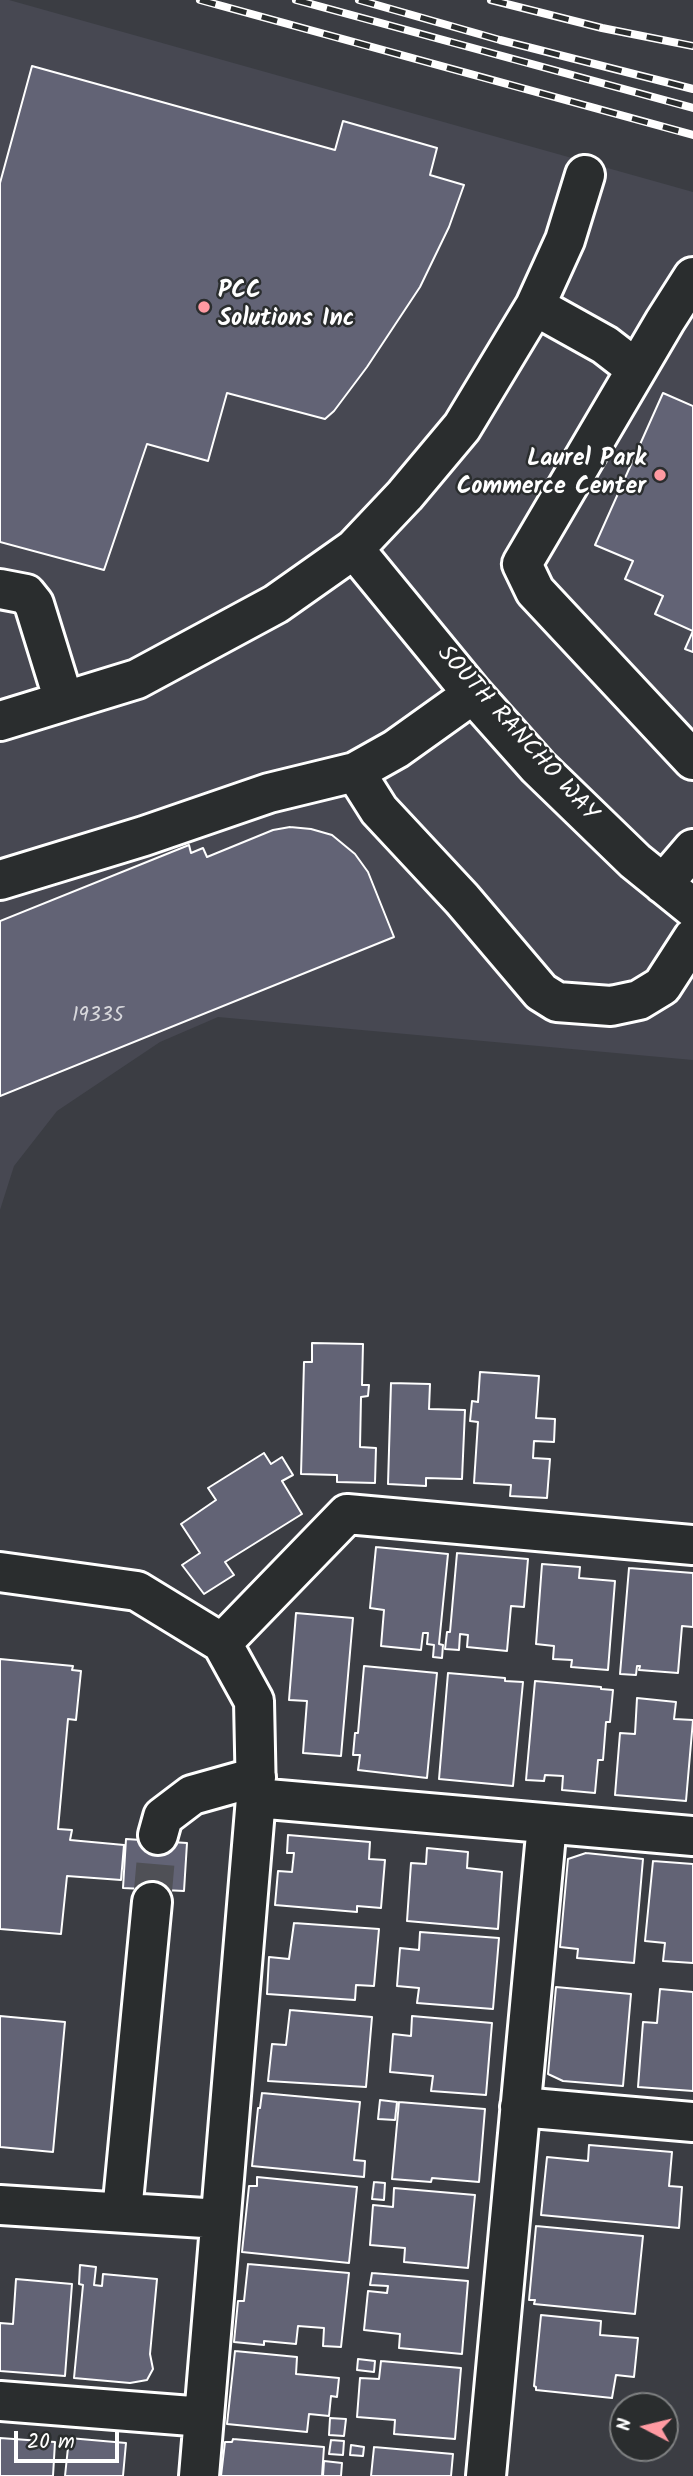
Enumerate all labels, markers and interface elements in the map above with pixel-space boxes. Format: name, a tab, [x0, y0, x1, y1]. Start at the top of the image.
place label: PCC Solutions Inc	[218, 279, 354, 335]
marker: PCC Solutions Inc	[196, 299, 212, 315]
place label: Laurel Park Commerce Center	[457, 447, 646, 503]
marker: Laurel Park Commerce Center	[652, 467, 668, 483]
street label: SOUTH RANCHO WAY	[429, 641, 603, 829]
house number: 19335	[72, 1004, 124, 1030]
north arrow	[609, 2392, 679, 2462]
scale bar	[18, 2416, 122, 2460]
text: N	[610, 2417, 641, 2432]
text: 20 m	[27, 2426, 75, 2459]

